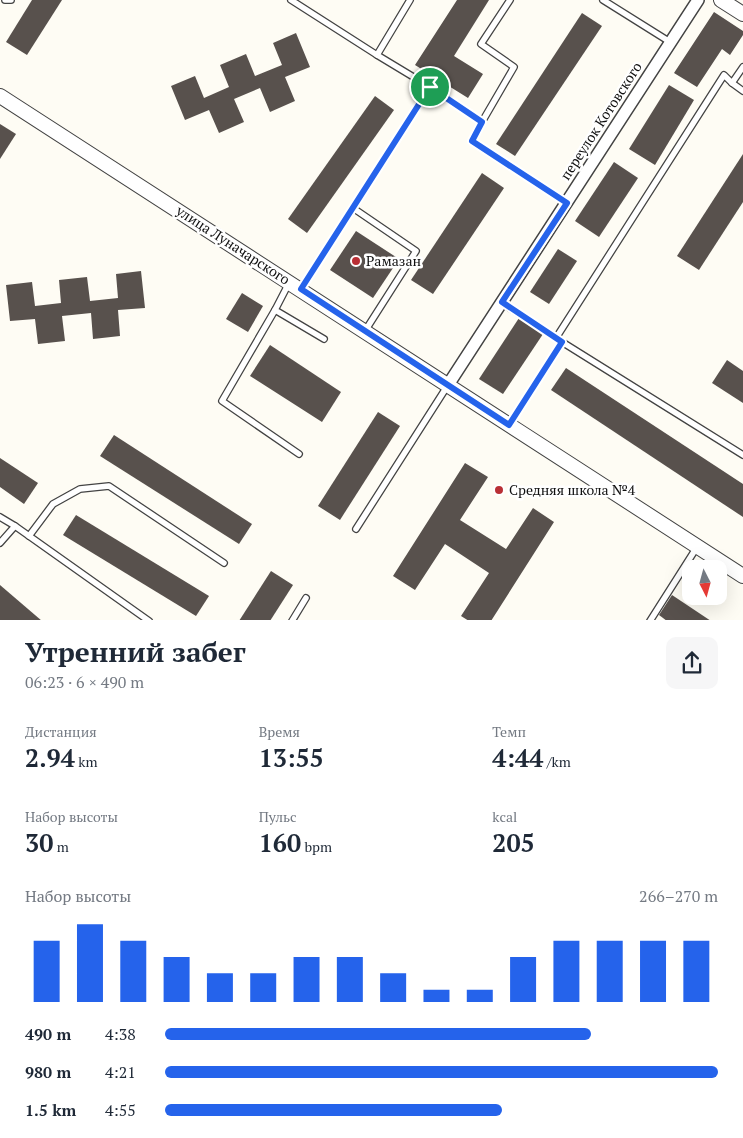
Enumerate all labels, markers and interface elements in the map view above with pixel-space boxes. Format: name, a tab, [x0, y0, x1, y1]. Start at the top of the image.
street label: переулок Котовского	[555, 58, 646, 183]
pin	[409, 66, 451, 108]
icon: arrive	[416, 73, 444, 101]
street label: улица Луначарского	[172, 200, 294, 289]
place label: Рамазан	[366, 251, 421, 270]
marker: Рамазан	[350, 255, 362, 267]
place label: Средняя школа №4	[509, 480, 636, 499]
marker: Средняя школа №4	[493, 484, 505, 496]
north arrow	[682, 560, 728, 605]
map controls	[682, 560, 727, 605]
text: Утренний забег	[25, 633, 246, 670]
button: share	[666, 637, 718, 689]
text: 06:23 · 6 × 490 m	[25, 671, 144, 693]
text: Дистанция	[25, 722, 97, 741]
text: Время	[259, 722, 300, 741]
text: Темп	[492, 722, 526, 741]
text: 2.94	[25, 741, 75, 774]
text: 13:55	[259, 741, 324, 774]
text: 4:44	[492, 741, 543, 774]
text: km	[75, 752, 98, 771]
text: /km	[543, 752, 571, 771]
text: Набор высоты	[25, 807, 118, 826]
text: Пульс	[259, 807, 297, 826]
text: kcal	[492, 807, 517, 826]
text: 30	[25, 826, 53, 859]
text: 160	[259, 826, 301, 859]
text: 205	[492, 826, 535, 859]
text: m	[53, 837, 69, 856]
text: bpm	[301, 837, 332, 856]
text: Набор высоты	[25, 885, 131, 907]
text: 266–270 m	[639, 885, 718, 907]
text: 490 m	[25, 1023, 71, 1045]
text: 4:38	[105, 1023, 136, 1045]
text: 980 m	[25, 1061, 71, 1083]
text: 4:21	[105, 1061, 136, 1083]
text: 1.5 km	[25, 1099, 76, 1121]
text: 4:55	[105, 1099, 136, 1121]

